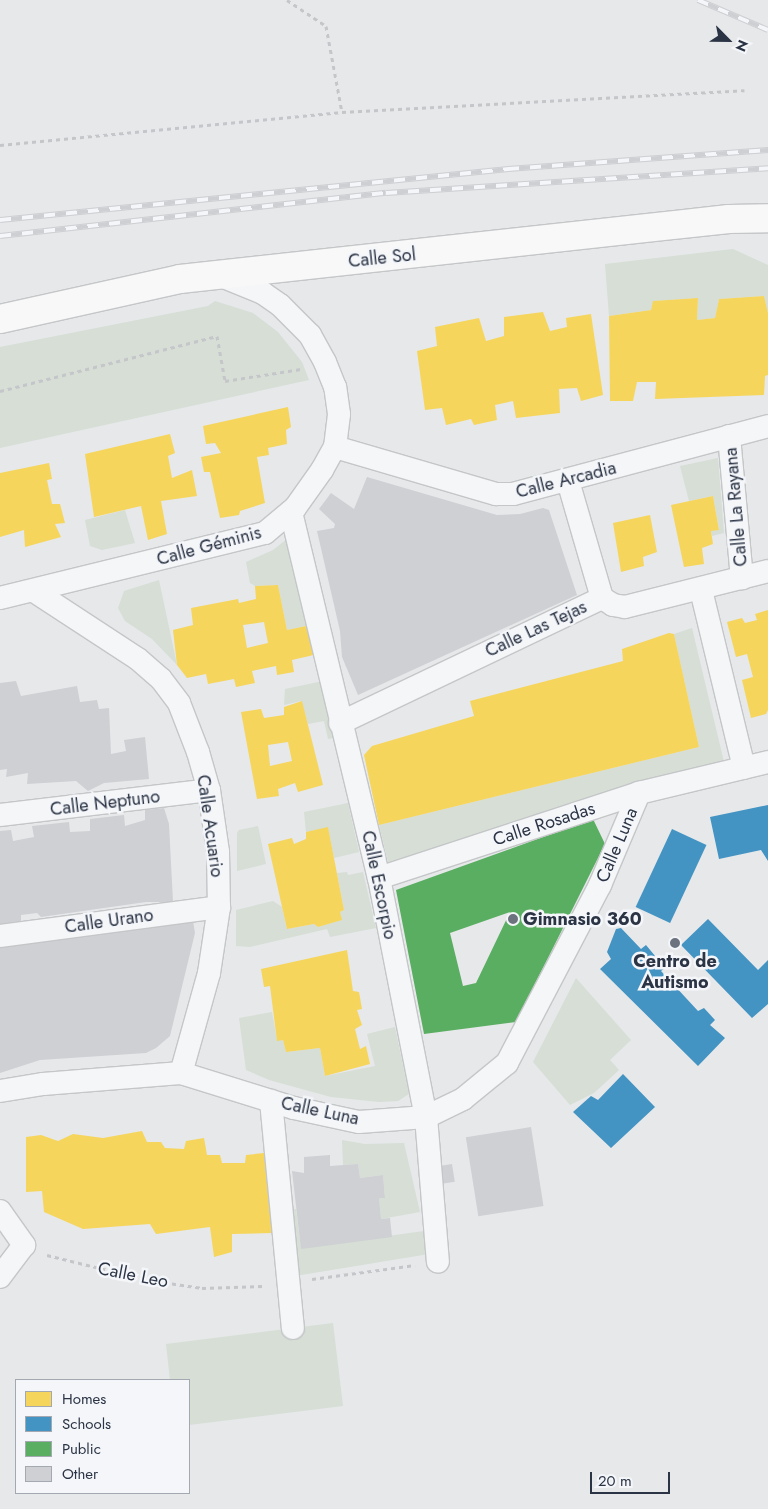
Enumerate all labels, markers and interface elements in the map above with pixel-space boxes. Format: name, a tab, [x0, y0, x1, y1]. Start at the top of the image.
north arrow	[703, 15, 753, 65]
text: N	[730, 37, 753, 55]
street label: Calle Sol	[347, 244, 417, 272]
street label: Calle La Rayana	[720, 447, 752, 567]
street label: Calle Arcadia	[514, 457, 618, 503]
street label: Calle Géminis	[154, 522, 264, 570]
street label: Calle Las Tejas	[482, 596, 590, 662]
street label: Calle Acuario	[192, 773, 228, 879]
street label: Calle Neptuno	[49, 786, 161, 820]
street label: Calle Rosadas	[490, 797, 598, 851]
street label: Calle Luna	[592, 804, 642, 886]
street label: Calle Escorpio	[357, 829, 401, 941]
street label: Calle Urano	[63, 904, 155, 938]
place label: Gimnasio 360	[523, 908, 642, 930]
marker: Gimnasio 360	[507, 913, 519, 925]
marker: Centro de Autismo	[669, 937, 681, 949]
place label: Centro de Autismo	[633, 951, 717, 994]
street label: Calle Luna	[279, 1092, 361, 1130]
street label: Calle Leo	[96, 1258, 170, 1292]
legend	[15, 1379, 190, 1494]
text: Homes	[62, 1388, 106, 1410]
text: Schools	[62, 1413, 111, 1435]
text: Public	[62, 1438, 101, 1460]
scale bar	[593, 1462, 673, 1494]
text: Other	[62, 1463, 98, 1485]
text: 20 m	[598, 1470, 632, 1492]

